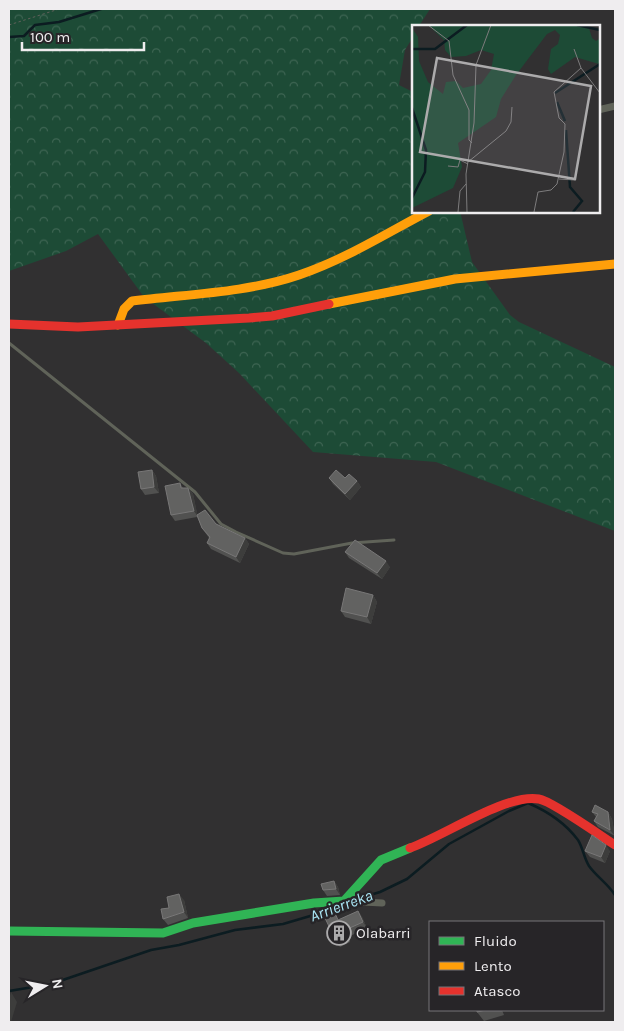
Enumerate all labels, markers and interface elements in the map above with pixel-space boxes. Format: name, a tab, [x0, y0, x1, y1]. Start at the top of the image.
scale bar	[22, 20, 145, 52]
inset map	[412, 25, 599, 212]
text: 100 m	[30, 28, 70, 46]
water label: Arrierreka	[307, 885, 375, 926]
building icon: Olabarri	[326, 920, 352, 946]
legend	[429, 921, 604, 1011]
place label: Olabarri	[356, 924, 411, 942]
text: Fluido	[474, 932, 517, 950]
text: Lento	[474, 957, 512, 975]
north arrow	[20, 961, 70, 1011]
text: N	[48, 977, 67, 990]
text: Atasco	[474, 982, 520, 1000]

